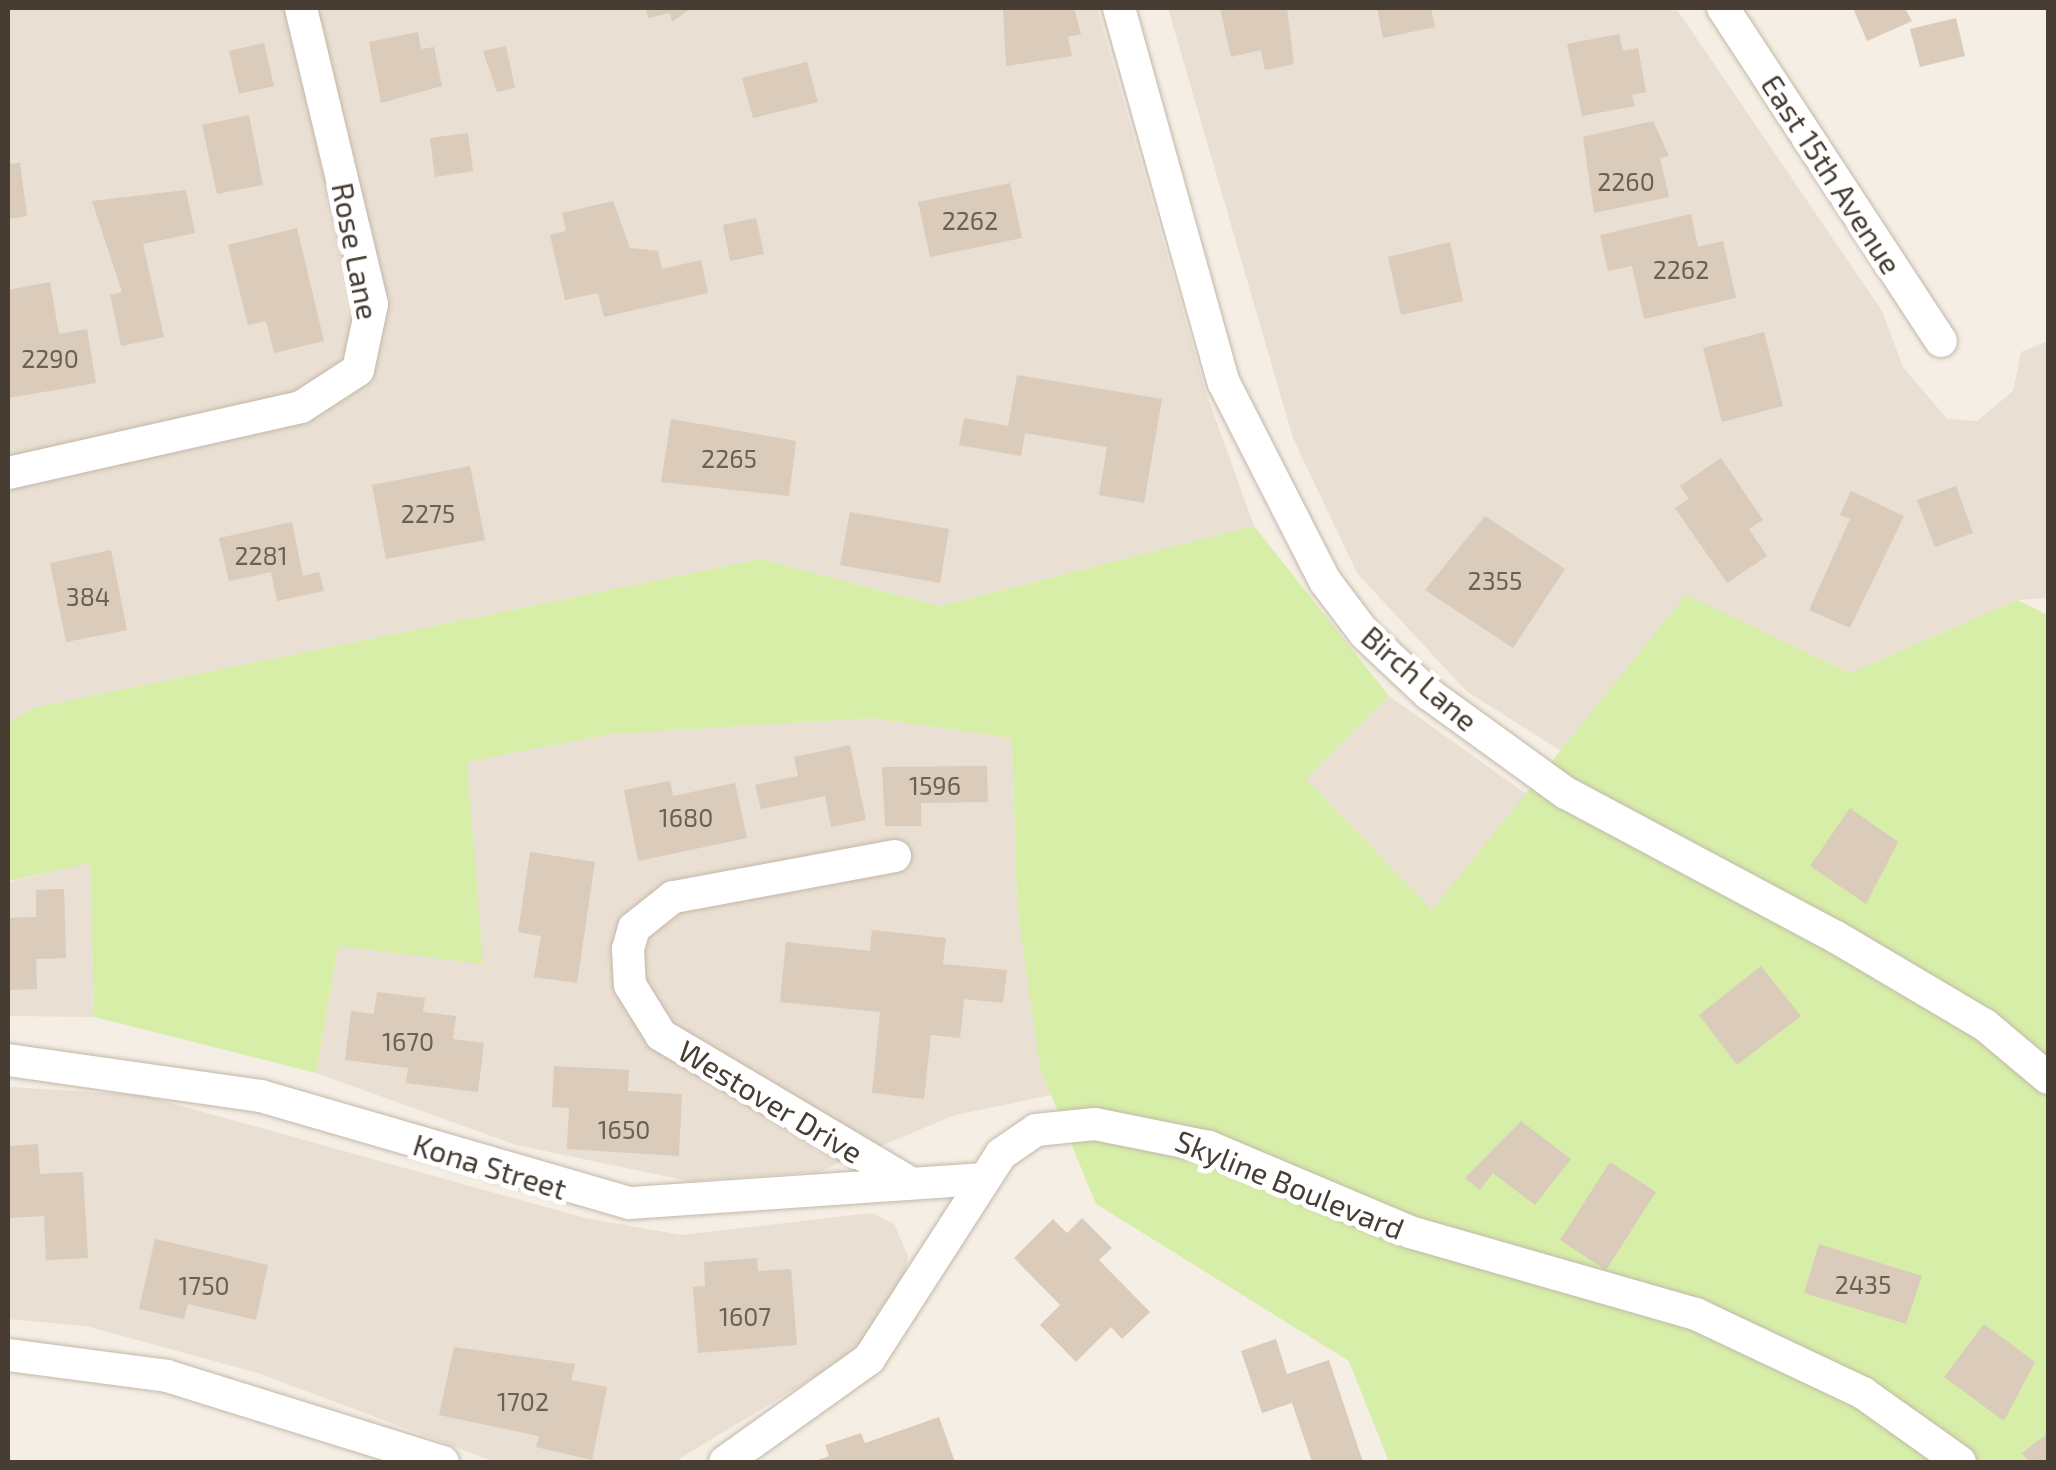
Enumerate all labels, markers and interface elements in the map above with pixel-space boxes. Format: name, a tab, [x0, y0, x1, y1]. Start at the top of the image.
street label: East 15th Avenue	[1754, 67, 1910, 281]
house number: 2260	[1597, 166, 1655, 196]
street label: Rose Lane	[325, 179, 387, 323]
house number: 2262	[942, 205, 998, 235]
house number: 2262	[1653, 254, 1709, 284]
house number: 2290	[21, 343, 79, 373]
house number: 2265	[701, 443, 757, 473]
house number: 2275	[401, 498, 455, 528]
house number: 2281	[234, 540, 288, 570]
house number: 2355	[1468, 565, 1522, 595]
house number: 384	[66, 581, 110, 611]
street label: Birch Lane	[1355, 618, 1485, 738]
house number: 1596	[909, 770, 961, 800]
house number: 1680	[659, 802, 713, 832]
house number: 1670	[382, 1026, 434, 1056]
street label: Westover Drive	[672, 1032, 870, 1170]
house number: 1650	[598, 1114, 650, 1144]
street label: Skyline Boulevard	[1170, 1122, 1410, 1246]
street label: Kona Street	[409, 1126, 571, 1206]
house number: 2435	[1835, 1269, 1891, 1299]
house number: 1750	[178, 1270, 230, 1300]
house number: 1607	[719, 1301, 771, 1331]
house number: 1702	[497, 1386, 549, 1416]

